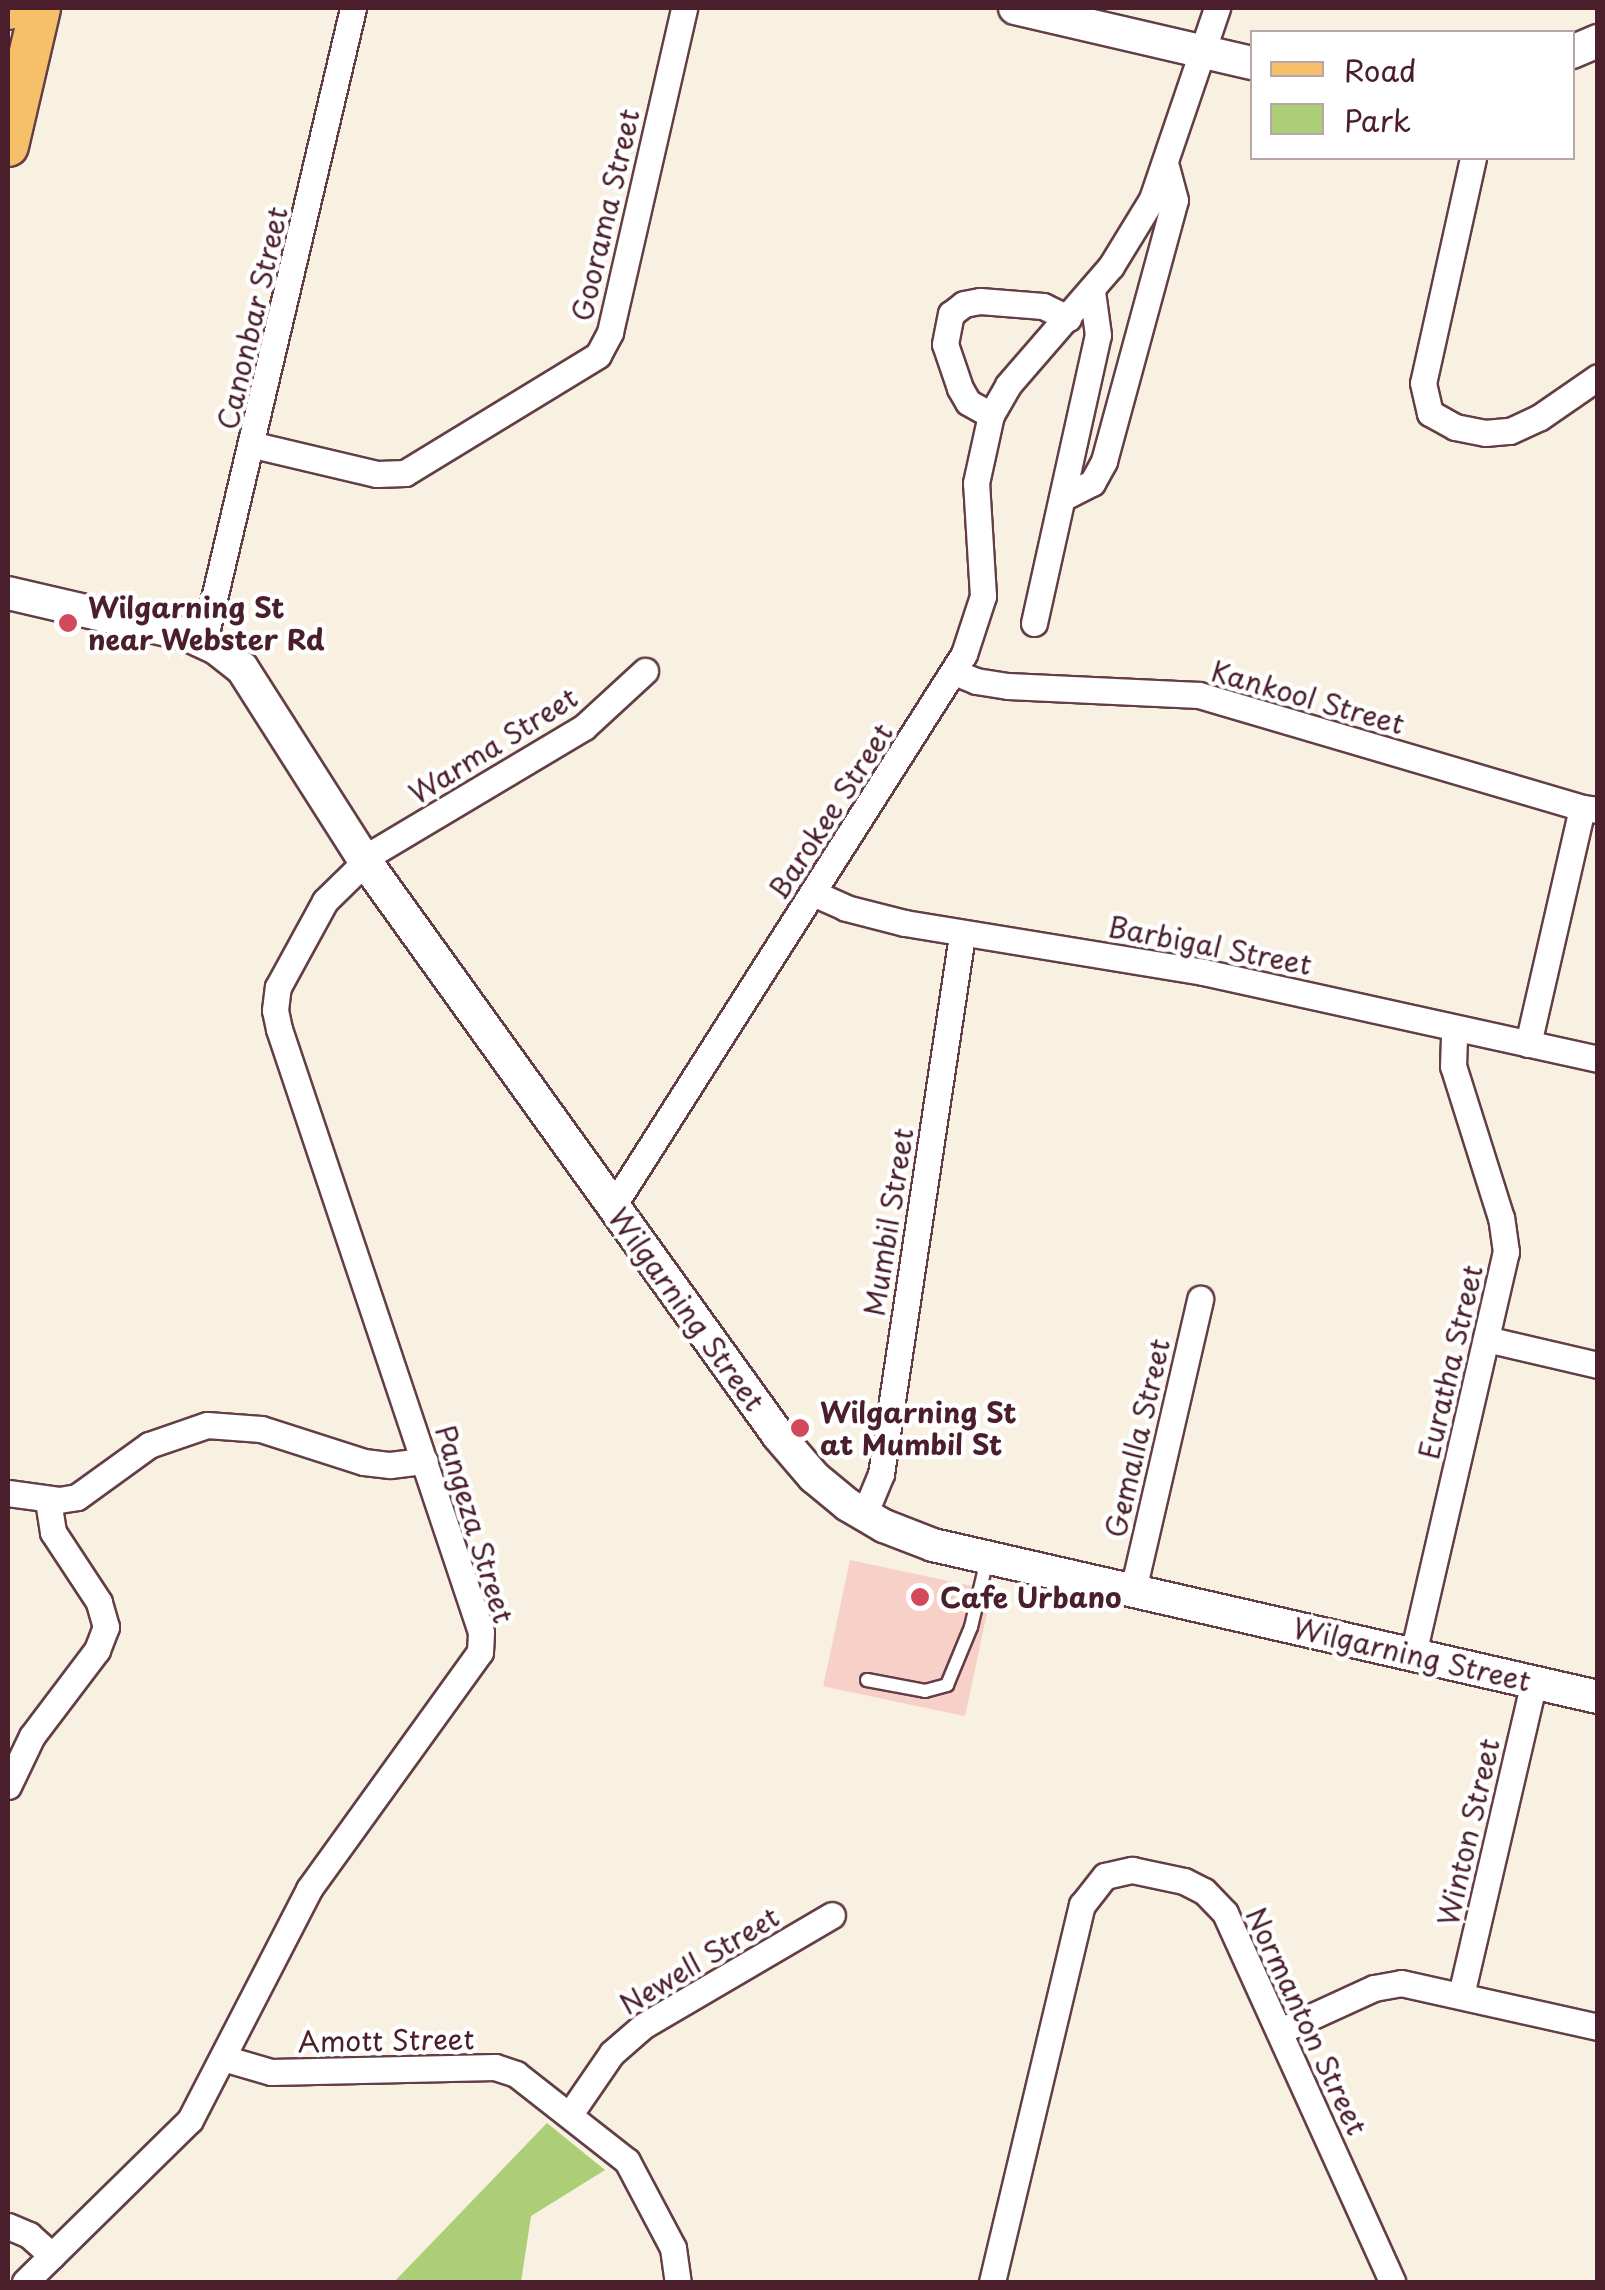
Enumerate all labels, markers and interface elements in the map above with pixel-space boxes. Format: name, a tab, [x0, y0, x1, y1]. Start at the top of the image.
legend	[1250, 30, 1575, 160]
text: Road	[1344, 47, 1417, 92]
text: Park	[1344, 97, 1411, 142]
street label: Goorama Street	[564, 105, 646, 325]
street label: Canonbar Street	[210, 203, 294, 433]
place label: Wilgarning St near Webster Rd	[88, 590, 326, 656]
marker: Wilgarning St near Webster Rd	[57, 612, 79, 634]
street label: Kankool Street	[1207, 653, 1409, 741]
street label: Warma Street	[401, 679, 585, 811]
street label: Barokee Street	[760, 716, 900, 906]
street label: Barbigal Street	[1105, 909, 1315, 981]
street label: Mumbil Street	[856, 1124, 920, 1320]
street label: Wilgarning Street	[602, 1201, 772, 1417]
street label: Euratha Street	[1411, 1261, 1489, 1463]
street label: Gemalla Street	[1098, 1334, 1176, 1542]
place label: Wilgarning St at Mumbil St	[820, 1395, 1017, 1461]
marker: Wilgarning St at Mumbil St	[789, 1417, 811, 1439]
street label: Pangeza Street	[429, 1421, 521, 1627]
place label: Cafe Urbano	[940, 1580, 1121, 1614]
marker: Cafe Urbano	[909, 1586, 931, 1608]
street label: Wilgarning Street	[1290, 1610, 1534, 1698]
street label: Winton Street	[1430, 1736, 1506, 1928]
street label: Newell Street	[613, 1899, 785, 2021]
street label: Normanton Street	[1240, 1902, 1374, 2140]
street label: Amott Street	[296, 2022, 476, 2058]

